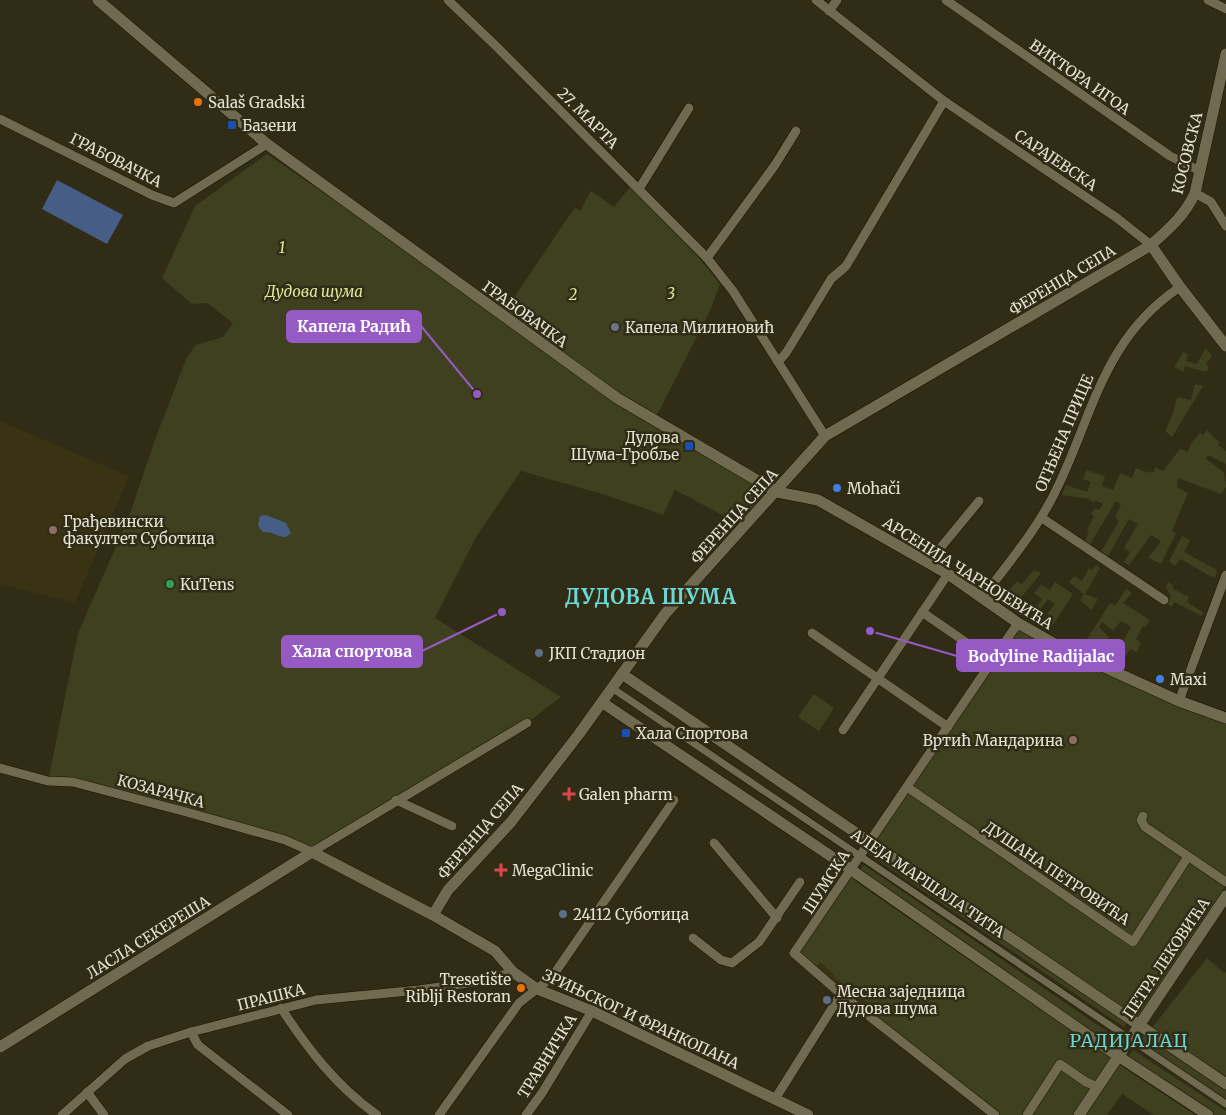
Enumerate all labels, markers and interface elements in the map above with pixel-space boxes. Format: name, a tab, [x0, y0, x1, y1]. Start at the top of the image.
street label: ВИКТОРА ИГОА	[1026, 35, 1134, 119]
street label: 27. МАРТА	[553, 83, 623, 153]
place label: Salaš Gradski	[208, 93, 305, 112]
marker: Salaš Gradski	[192, 96, 204, 108]
street label: КОСОВСКА	[1168, 110, 1206, 196]
place label: Базени	[242, 116, 297, 135]
marker: Базени	[226, 119, 238, 131]
street label: САРАЈЕВСКА	[1011, 125, 1101, 195]
street label: ГРАБОВАЧКА	[67, 129, 166, 192]
park label: 1	[279, 238, 285, 257]
street label: ФЕРЕНЦА СЕПА	[1005, 240, 1119, 319]
street label: ГРАБОВАЧКА	[479, 277, 572, 352]
park label: Дудова шума	[264, 282, 363, 301]
park label: 3	[667, 284, 675, 303]
park label: 2	[568, 285, 577, 304]
callout: Капела Радић	[287, 311, 421, 342]
text: Капела Радић	[297, 316, 411, 336]
place label: Капела Милиновић	[625, 318, 774, 337]
marker: Капела Милиновић	[609, 321, 621, 333]
street label: ОГЊЕНА ПРИЦЕ	[1031, 371, 1098, 495]
place label: Дудова Шума-Гробље	[571, 428, 679, 464]
marker: Дудова Шума-Гробље	[683, 440, 695, 452]
street label: ФЕРЕНЦА СЕПА	[686, 464, 782, 567]
place label: Mohači	[847, 479, 901, 498]
marker: Mohači	[831, 482, 843, 494]
place label: Грађевински факултет Суботица	[63, 512, 215, 548]
street label: АРСЕНИЈА ЧАРНОЈЕВИЋА	[879, 512, 1057, 633]
marker: Грађевински факултет Суботица	[47, 524, 59, 536]
place label: KuTens	[180, 575, 234, 594]
marker: KuTens	[164, 578, 176, 590]
district label: ДУДОВА ШУМА	[565, 584, 737, 609]
callout: Хала спортова	[282, 636, 422, 667]
callout: Bodyline Radijalac	[957, 640, 1124, 671]
text: Хала спортова	[292, 641, 412, 661]
place label: ЈКП Стадион	[548, 644, 645, 663]
text: Bodyline Radijalac	[968, 646, 1114, 666]
marker: ЈКП Стадион	[533, 647, 545, 659]
place label: Maxi	[1170, 670, 1207, 689]
marker: Maxi	[1154, 673, 1166, 685]
place label: Хала Спортова	[636, 724, 748, 743]
marker: Хала Спортова	[620, 727, 632, 739]
place label: Вртић Мандарина	[923, 731, 1063, 750]
marker: Вртић Мандарина	[1067, 734, 1079, 746]
street label: КОЗАРАЧКА	[115, 770, 207, 812]
street label: ФЕРЕНЦА СЕПА	[433, 779, 527, 883]
place label: Galen pharm	[579, 785, 673, 804]
marker: Galen pharm	[563, 788, 575, 800]
street label: ДУШАНА ПЕТРОВИЋА	[980, 817, 1134, 929]
street label: АЛЕЈА МАРШАЛА ТИТА	[847, 824, 1009, 942]
street label: ШУМСКА	[798, 846, 854, 917]
place label: MegaClinic	[512, 861, 594, 880]
marker: MegaClinic	[494, 863, 508, 877]
street label: ЛАСЛА СЕКЕРЕША	[83, 891, 214, 983]
street label: ПЕТРА ЛЕКОВИЋА	[1119, 894, 1214, 1022]
place label: 24112 Суботица	[573, 905, 689, 924]
marker: 24112 Суботица	[557, 908, 569, 920]
street label: ЗРИЊСКОГ И ФРАНКОПАНА	[540, 965, 743, 1073]
place label: Tresetište Riblji Restoran	[405, 970, 511, 1006]
street label: ПРАШКА	[235, 979, 307, 1015]
marker: Tresetište Riblji Restoran	[515, 982, 527, 994]
place label: Месна заједница Дудова шума	[837, 982, 965, 1018]
marker: Месна заједница Дудова шума	[821, 994, 833, 1006]
street label: ТРАВНИЧКА	[514, 1010, 581, 1102]
district label: РАДИЈАЛАЦ	[1070, 1029, 1188, 1052]

